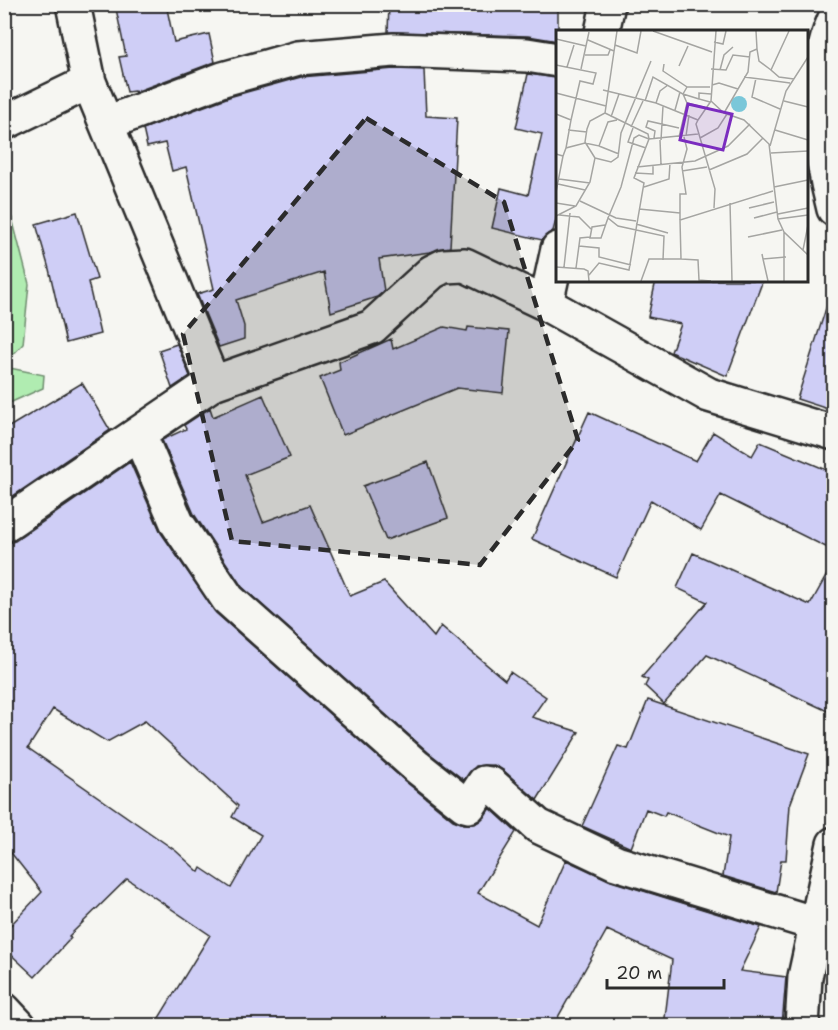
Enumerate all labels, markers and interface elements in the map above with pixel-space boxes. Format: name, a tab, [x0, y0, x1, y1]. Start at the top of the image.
inset map	[556, 30, 808, 282]
scale bar	[607, 952, 724, 990]
text: 20 m	[616, 961, 662, 985]

